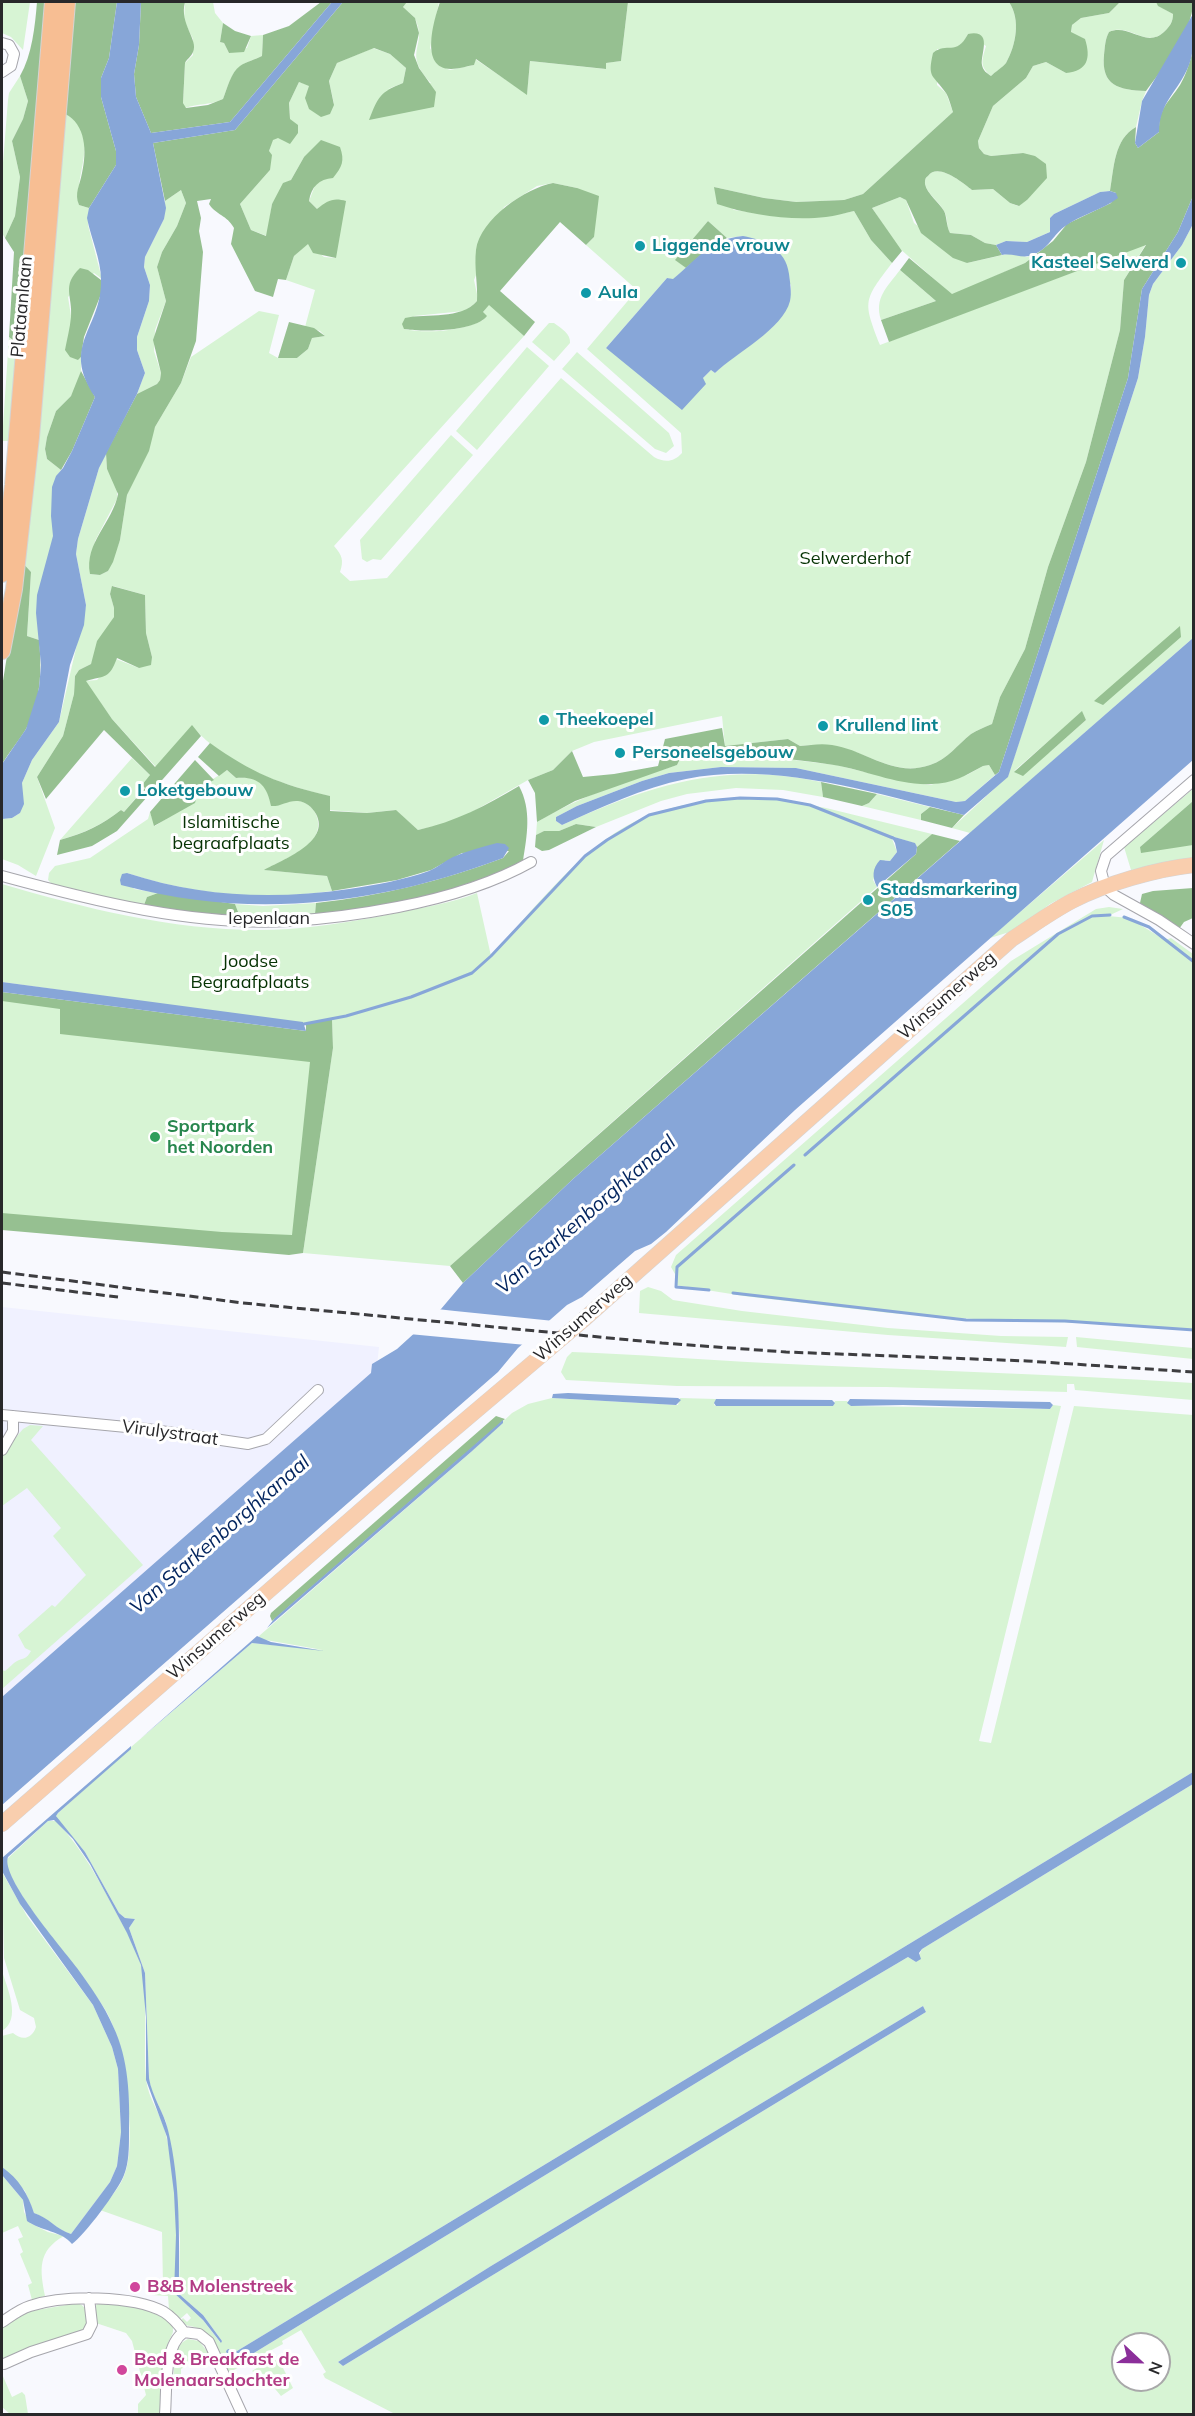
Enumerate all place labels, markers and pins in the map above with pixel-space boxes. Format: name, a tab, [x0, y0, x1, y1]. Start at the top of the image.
place label: Liggende vrouw	[652, 235, 790, 257]
marker: Liggende vrouw	[633, 239, 647, 253]
place label: Kasteel Selwerd	[1031, 252, 1169, 274]
marker: Kasteel Selwerd	[1174, 256, 1188, 270]
place label: Aula	[598, 282, 638, 304]
marker: Aula	[579, 286, 593, 300]
place label: Theekoepel	[556, 709, 654, 731]
marker: Theekoepel	[537, 713, 551, 727]
place label: Krullend lint	[835, 715, 938, 737]
marker: Krullend lint	[816, 719, 830, 733]
place label: Personeelsgebouw	[632, 742, 794, 764]
marker: Personeelsgebouw	[613, 746, 627, 760]
place label: Loketgebouw	[137, 780, 253, 802]
marker: Loketgebouw	[118, 784, 132, 798]
place label: Stadsmarkering S05	[880, 879, 1018, 922]
marker: Stadsmarkering S05	[861, 893, 875, 907]
place label: Sportpark het Noorden	[167, 1116, 273, 1158]
marker: Sportpark het Noorden	[148, 1130, 162, 1144]
place label: B&B Molenstreek	[147, 2276, 293, 2298]
marker: B&B Molenstreek	[128, 2280, 142, 2294]
place label: Bed & Breakfast de Molenaarsdochter	[134, 2349, 299, 2392]
marker: Bed & Breakfast de Molenaarsdochter	[115, 2363, 129, 2377]

